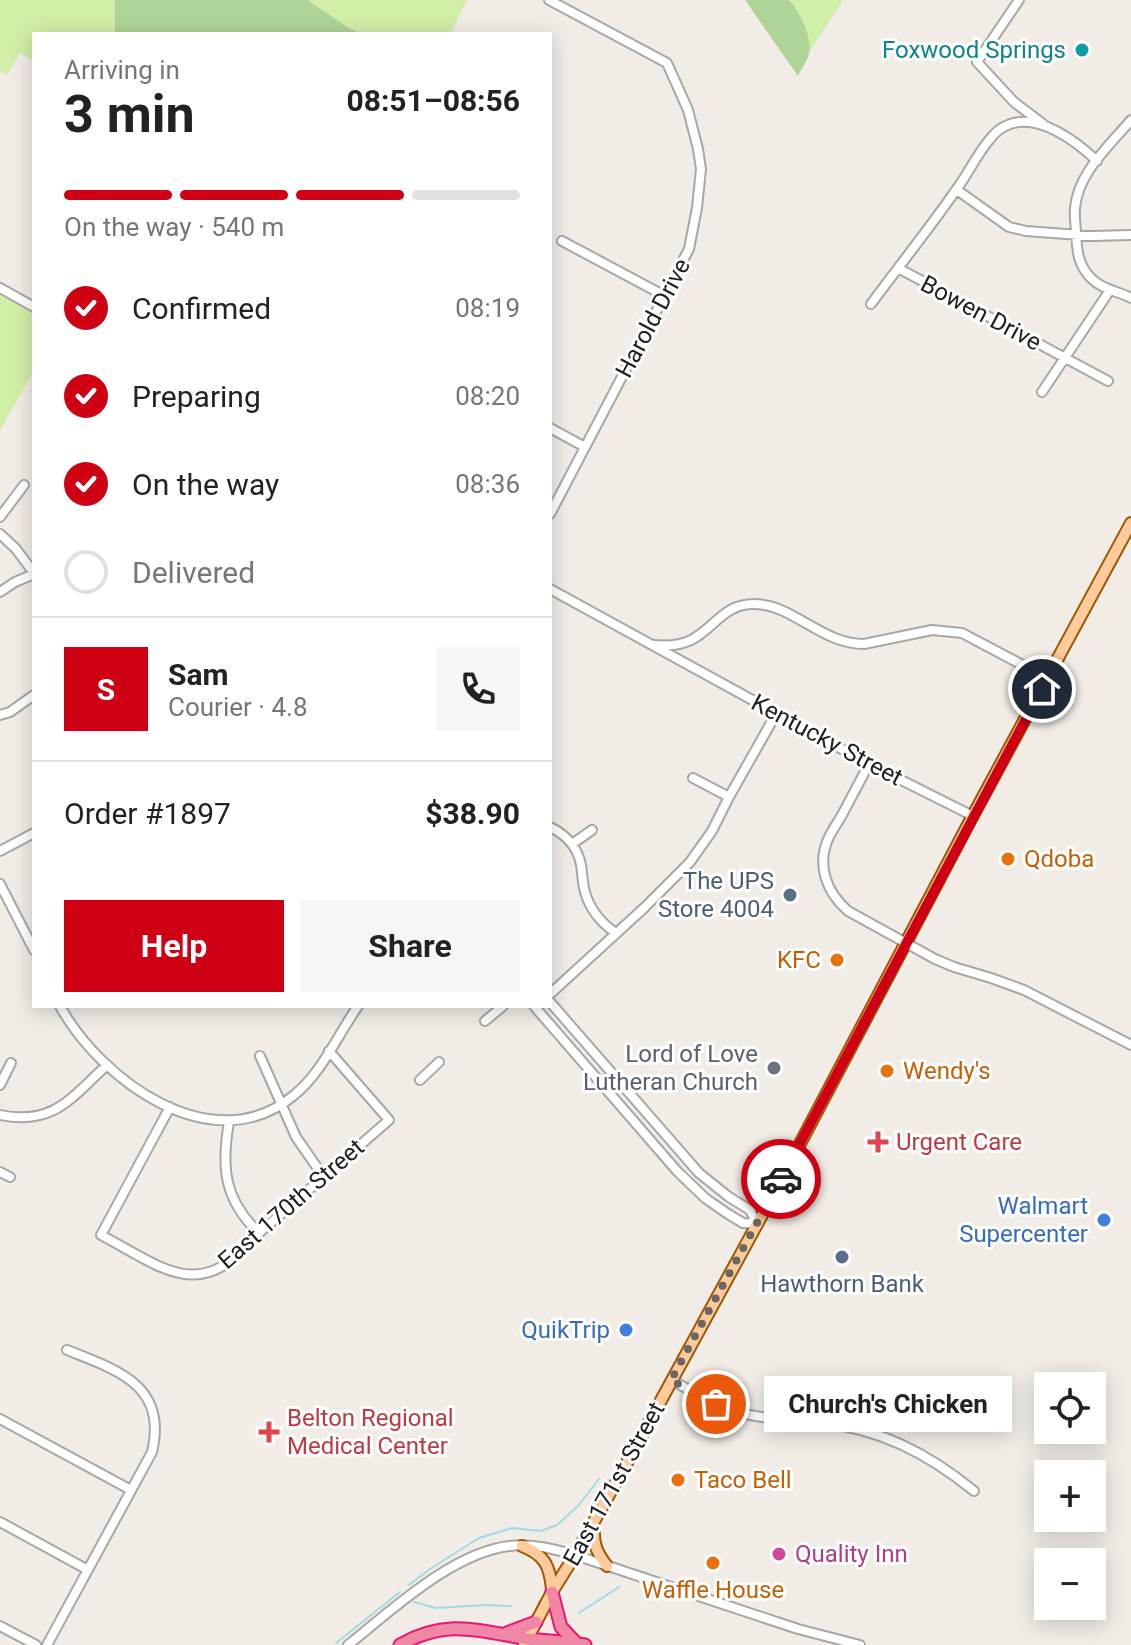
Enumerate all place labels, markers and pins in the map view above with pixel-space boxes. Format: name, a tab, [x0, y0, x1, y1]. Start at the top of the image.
place label: Foxwood Springs	[882, 36, 1066, 64]
marker: Foxwood Springs	[1073, 41, 1091, 59]
pin	[1008, 655, 1076, 723]
place label: Qdoba	[1024, 845, 1094, 873]
marker: Qdoba	[999, 850, 1017, 868]
place label: The UPS Store 4004	[658, 867, 774, 923]
marker: The UPS Store 4004	[781, 886, 799, 904]
place label: KFC	[777, 946, 821, 974]
marker: KFC	[828, 951, 846, 969]
place label: Lord of Love Lutheran Church	[583, 1040, 758, 1096]
place label: Wendy's	[903, 1057, 991, 1085]
marker: Lord of Love Lutheran Church	[765, 1059, 783, 1077]
marker: Wendy's	[878, 1062, 896, 1080]
place label: Urgent Care	[896, 1128, 1022, 1156]
marker: Urgent Care	[867, 1131, 889, 1153]
place label: Walmart Supercenter	[959, 1192, 1088, 1248]
marker: Walmart Supercenter	[1095, 1211, 1113, 1229]
marker: Hawthorn Bank	[833, 1248, 851, 1266]
place label: Hawthorn Bank	[760, 1270, 925, 1298]
place label: QuikTrip	[521, 1316, 610, 1344]
marker: QuikTrip	[617, 1321, 635, 1339]
pin	[682, 1370, 750, 1438]
callout: Church's Chicken	[764, 1376, 1012, 1432]
place label: Belton Regional Medical Center	[287, 1404, 454, 1460]
marker: Belton Regional Medical Center	[258, 1421, 280, 1443]
place label: Taco Bell	[694, 1466, 792, 1494]
marker: Taco Bell	[669, 1471, 687, 1489]
place label: Quality Inn	[795, 1540, 908, 1568]
marker: Quality Inn	[770, 1545, 788, 1563]
marker: Waffle House	[704, 1554, 722, 1572]
place label: Waffle House	[642, 1576, 784, 1604]

